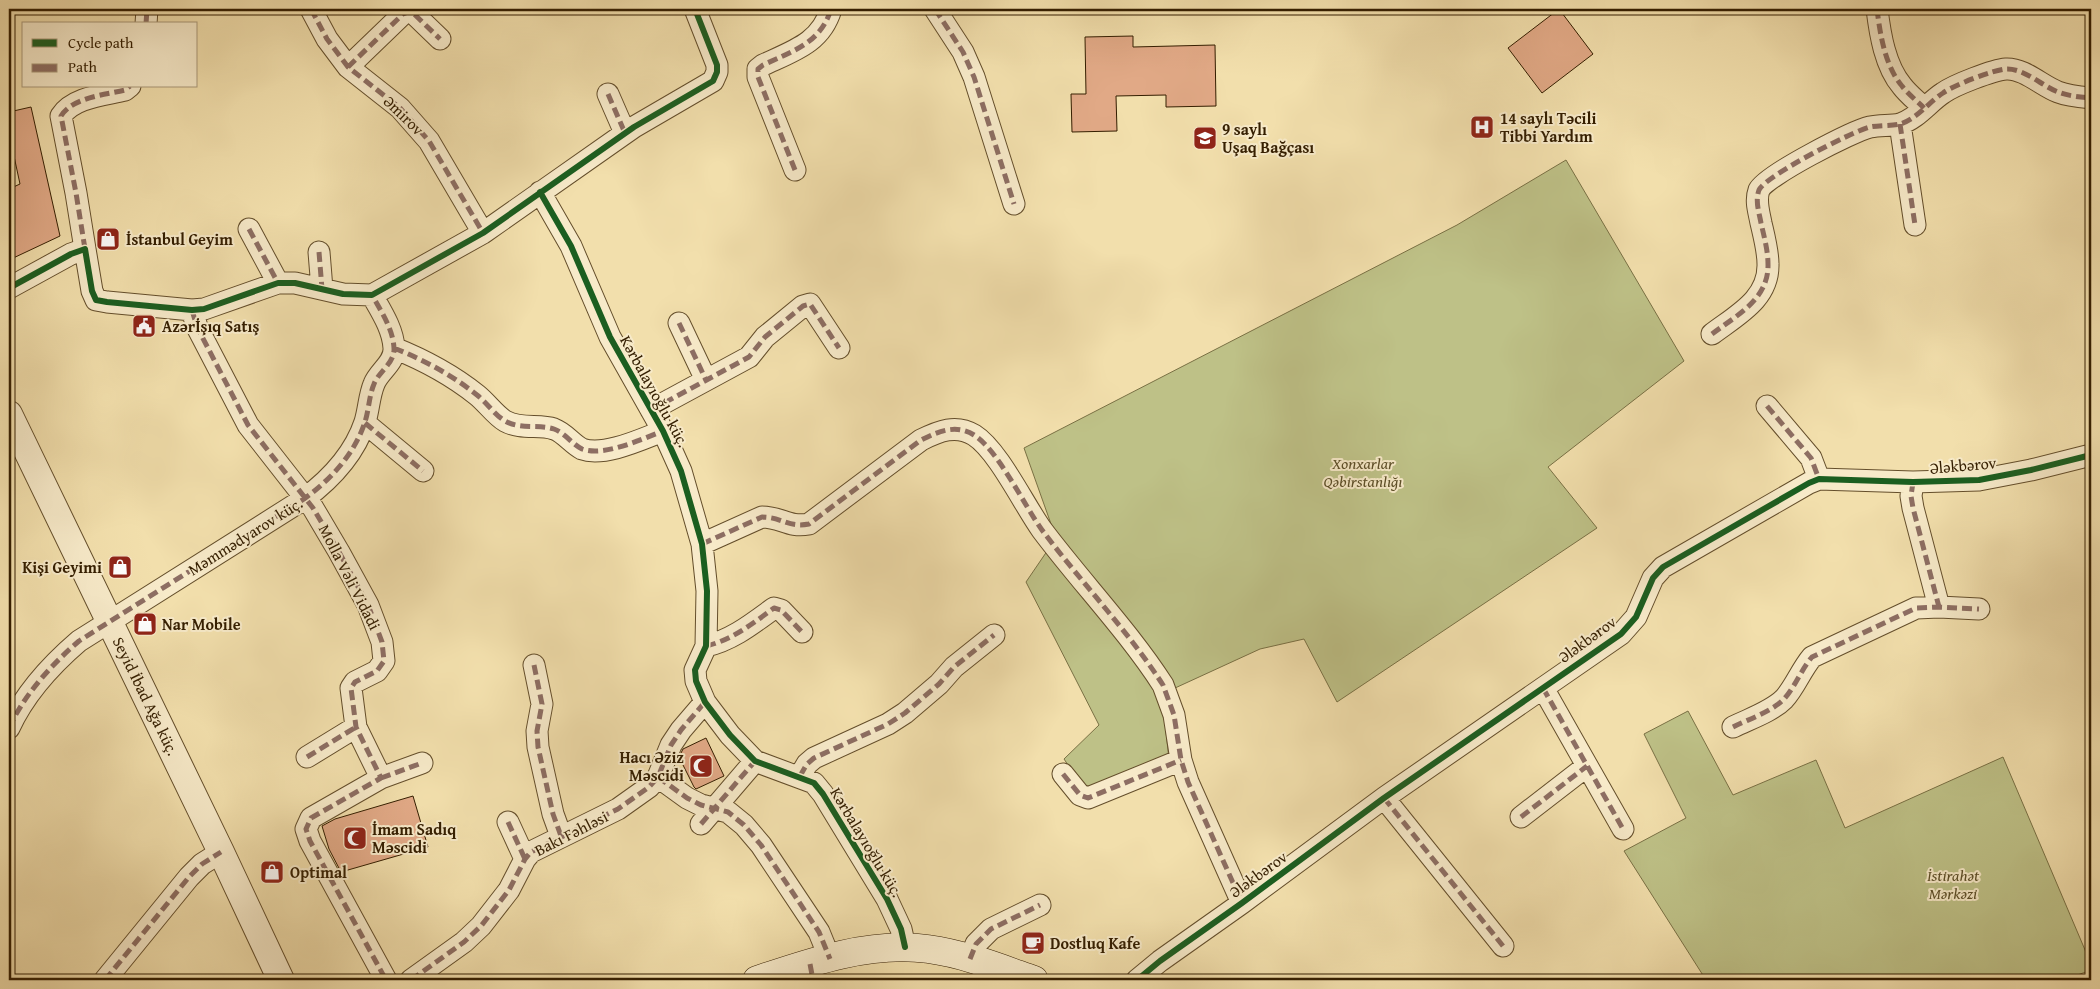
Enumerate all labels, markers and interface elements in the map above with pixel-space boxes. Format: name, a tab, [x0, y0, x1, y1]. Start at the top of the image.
legend	[22, 22, 198, 88]
text: Cycle path	[68, 32, 134, 53]
text: Path	[68, 56, 97, 77]
street label: Əmirov	[378, 89, 430, 141]
place label: 14 saylı Təcili Tibbi Yardım	[1500, 106, 1597, 148]
hospital icon: 14 saylı Təcili Tibbi Yardım	[1469, 114, 1495, 140]
place label: 9 saylı Uşaq Bağçası	[1222, 117, 1314, 159]
school or university icon: 9 saylı Uşaq Bağçası	[1192, 125, 1218, 151]
shop icon: İstanbul Geyim	[95, 226, 121, 252]
place label: İstanbul Geyim	[126, 227, 233, 251]
public building icon: Azərİşıq Satış	[131, 313, 157, 339]
place label: Azərİşıq Satış	[162, 314, 259, 338]
street label: Kərbalayıoğlu küç.	[614, 331, 696, 451]
street label: Ələkbərov	[1929, 450, 1997, 480]
park label: Xonxarlar Qəbirstanlığı	[1324, 451, 1402, 493]
street label: Məmmədyarov küç.	[183, 491, 307, 581]
street label: Molla Vəli Vidadi	[313, 520, 387, 635]
shop icon: Kişi Geyimi	[107, 554, 133, 580]
place label: Kişi Geyimi	[22, 555, 102, 579]
street label: Ələkbərov	[1553, 610, 1621, 668]
shop icon: Nar Mobile	[132, 611, 158, 637]
place label: Nar Mobile	[162, 612, 241, 636]
street label: Seyid İbad Ağa küç.	[107, 633, 185, 759]
place label: Hacı Əziz Məscidi	[619, 745, 684, 787]
mosque icon: Hacı Əziz Məscidi	[688, 753, 714, 779]
street label: Kərbalayıoğlu küç.	[825, 783, 909, 902]
street label: Bakı Fəhləsi	[530, 804, 612, 862]
place label: İmam Sadıq Məscidi	[372, 817, 456, 859]
mosque icon: İmam Sadıq Məscidi	[342, 825, 368, 851]
street label: Ələkbərov	[1224, 845, 1292, 903]
shop icon: Optimal	[259, 859, 285, 885]
place label: Optimal	[290, 860, 347, 884]
park label: İstirahət Mərkəzi	[1927, 863, 1980, 905]
cafe icon: Dostluq Kafe	[1020, 930, 1046, 956]
place label: Dostluq Kafe	[1050, 931, 1140, 955]

